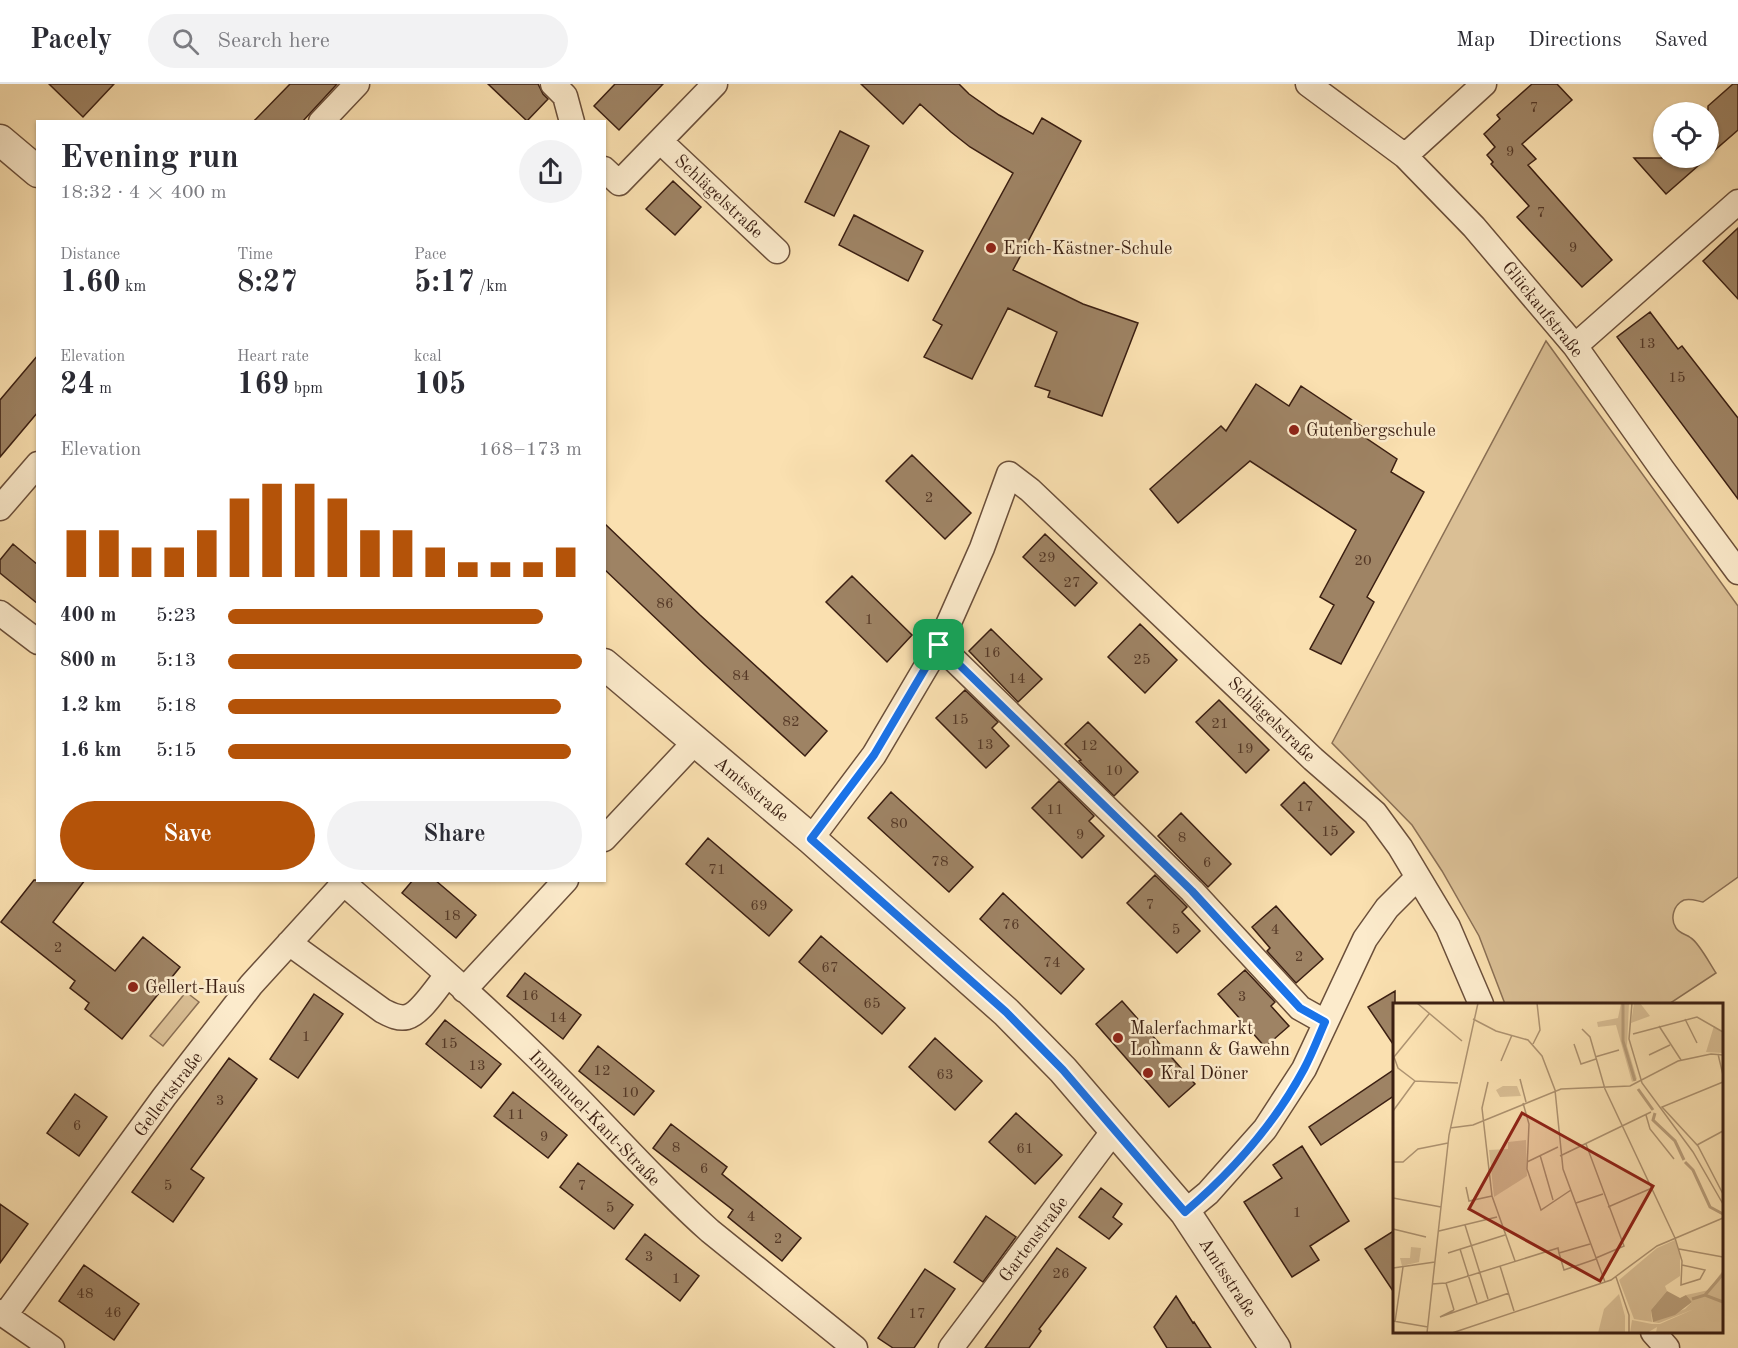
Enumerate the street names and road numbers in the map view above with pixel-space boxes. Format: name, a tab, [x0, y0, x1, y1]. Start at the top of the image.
street label: Schlägelstraße	[671, 151, 766, 242]
street label: Glückaufstraße	[1498, 258, 1586, 361]
street label: Schlägelstraße	[1224, 674, 1318, 766]
street label: Amtsstraße	[711, 754, 792, 826]
street label: Immanuel-Kant-Straße	[525, 1048, 663, 1190]
street label: Gellertstraße	[131, 1049, 206, 1140]
street label: Gartenstraße	[996, 1194, 1072, 1286]
street label: Amtsstraße	[1195, 1235, 1259, 1320]

